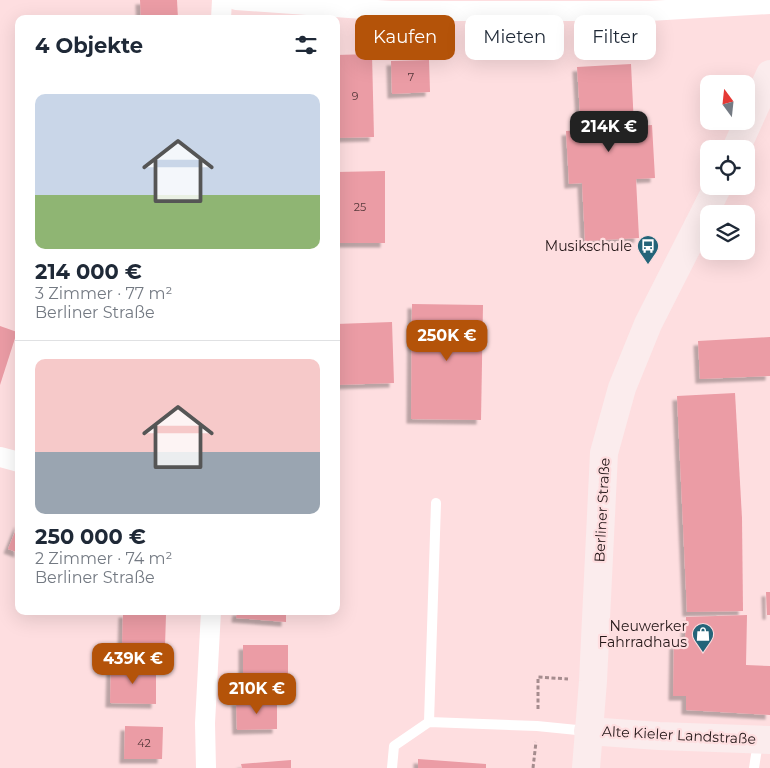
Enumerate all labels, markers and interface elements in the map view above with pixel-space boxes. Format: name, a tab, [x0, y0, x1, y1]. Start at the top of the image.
chip: Kaufen	[355, 15, 455, 60]
chip: Mieten	[465, 15, 564, 60]
chip: Filter	[574, 15, 656, 60]
icon: filters	[292, 31, 320, 59]
text: 4 Objekte	[35, 33, 143, 58]
house number: 7	[408, 70, 414, 84]
north arrow	[700, 75, 755, 130]
map controls	[700, 75, 755, 260]
house number: 9	[352, 89, 359, 103]
pin: 214K €	[568, 110, 650, 153]
text: 214K €	[581, 117, 637, 136]
icon: home	[133, 126, 223, 216]
button: locate	[700, 140, 755, 195]
house number: 25	[354, 200, 366, 214]
button: layers	[700, 205, 755, 260]
bus stop icon: Musikschule	[636, 234, 660, 265]
place label: Musikschule	[545, 237, 632, 255]
text: 214 000 €	[35, 259, 142, 284]
text: 3 Zimmer · 77 m²	[35, 284, 172, 303]
text: Berliner Straße	[35, 303, 155, 322]
pin: 250K €	[406, 320, 488, 362]
text: 250K €	[417, 326, 477, 345]
icon: home	[133, 392, 223, 482]
street label: Berliner Straße	[590, 457, 614, 563]
text: 250 000 €	[35, 524, 146, 549]
text: 2 Zimmer · 74 m²	[35, 549, 172, 568]
text: Berliner Straße	[35, 568, 155, 587]
place label: Neuwerker Fahrradhaus	[598, 617, 687, 651]
shop icon: Neuwerker Fahrradhaus	[691, 622, 715, 653]
pin: 439K €	[92, 642, 174, 685]
text: 439K €	[103, 649, 163, 668]
pin: 210K €	[216, 672, 298, 715]
text: 210K €	[229, 679, 285, 698]
street label: Alte Kieler Landstraße	[602, 722, 756, 748]
house number: 42	[137, 736, 151, 750]

